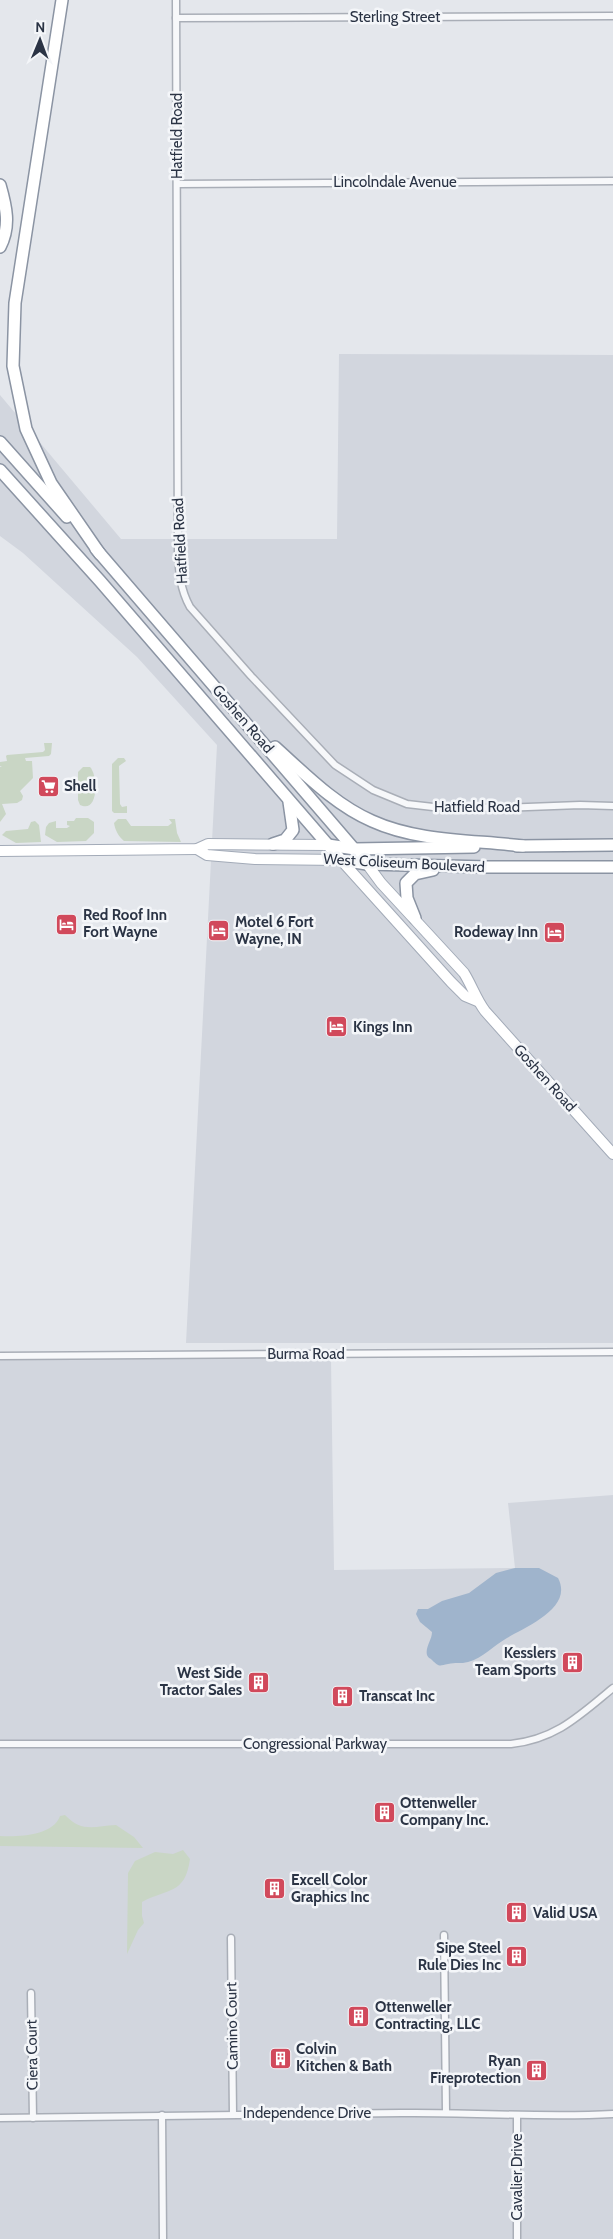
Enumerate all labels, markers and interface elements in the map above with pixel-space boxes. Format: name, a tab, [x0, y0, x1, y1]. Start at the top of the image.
street label: Sterling Street	[350, 8, 440, 26]
north arrow	[15, 15, 65, 65]
text: N	[35, 18, 45, 36]
street label: Hatfield Road	[168, 93, 186, 179]
street label: Lincolndale Avenue	[333, 173, 457, 191]
street label: Hatfield Road	[169, 498, 191, 584]
street label: Goshen Road	[208, 681, 278, 757]
supermarket icon: Shell	[36, 774, 60, 798]
place label: Shell	[64, 777, 97, 795]
street label: Hatfield Road	[434, 798, 520, 816]
street label: West Coliseum Boulevard	[323, 850, 485, 876]
place label: Red Roof Inn Fort Wayne	[83, 906, 167, 941]
hotel icon: Red Roof Inn Fort Wayne	[55, 912, 79, 936]
place label: Motel 6 Fort Wayne, IN	[235, 913, 314, 948]
hotel icon: Motel 6 Fort Wayne, IN	[207, 919, 231, 943]
hotel icon: Rodeway Inn	[542, 920, 566, 944]
place label: Rodeway Inn	[454, 923, 538, 941]
hotel icon: Kings Inn	[325, 1015, 349, 1039]
place label: Kings Inn	[353, 1018, 413, 1036]
street label: Goshen Road	[510, 1041, 580, 1115]
street label: Burma Road	[267, 1345, 345, 1363]
place label: Kesslers Team Sports	[475, 1644, 556, 1679]
building icon: Kesslers Team Sports	[560, 1650, 584, 1674]
place label: West Side Tractor Sales	[160, 1664, 242, 1699]
building icon: West Side Tractor Sales	[246, 1670, 270, 1694]
building icon: Transcat Inc	[331, 1684, 355, 1708]
place label: Transcat Inc	[359, 1687, 435, 1705]
street label: Congressional Parkway	[243, 1735, 387, 1753]
place label: Ottenweller Company Inc.	[400, 1794, 489, 1829]
building icon: Ottenweller Company Inc.	[372, 1800, 396, 1824]
place label: Excell Color Graphics Inc	[291, 1871, 370, 1906]
building icon: Excell Color Graphics Inc	[263, 1877, 287, 1901]
building icon: Valid USA	[505, 1901, 529, 1925]
place label: Valid USA	[533, 1904, 598, 1922]
place label: Sipe Steel Rule Dies Inc	[418, 1939, 501, 1974]
building icon: Sipe Steel Rule Dies Inc	[505, 1945, 529, 1969]
street label: Camino Court	[222, 1982, 242, 2070]
place label: Ottenweller Contracting, LLC	[375, 1998, 480, 2033]
building icon: Ottenweller Contracting, LLC	[347, 2004, 371, 2028]
street label: Ciera Court	[22, 2019, 42, 2091]
place label: Colvin Kitchen & Bath	[296, 2040, 392, 2075]
building icon: Colvin Kitchen & Bath	[268, 2046, 292, 2070]
place label: Ryan Fireprotection	[430, 2052, 521, 2087]
building icon: Ryan Fireprotection	[525, 2058, 549, 2082]
street label: Independence Drive	[243, 2104, 371, 2122]
street label: Cavalier Drive	[508, 2133, 526, 2220]

